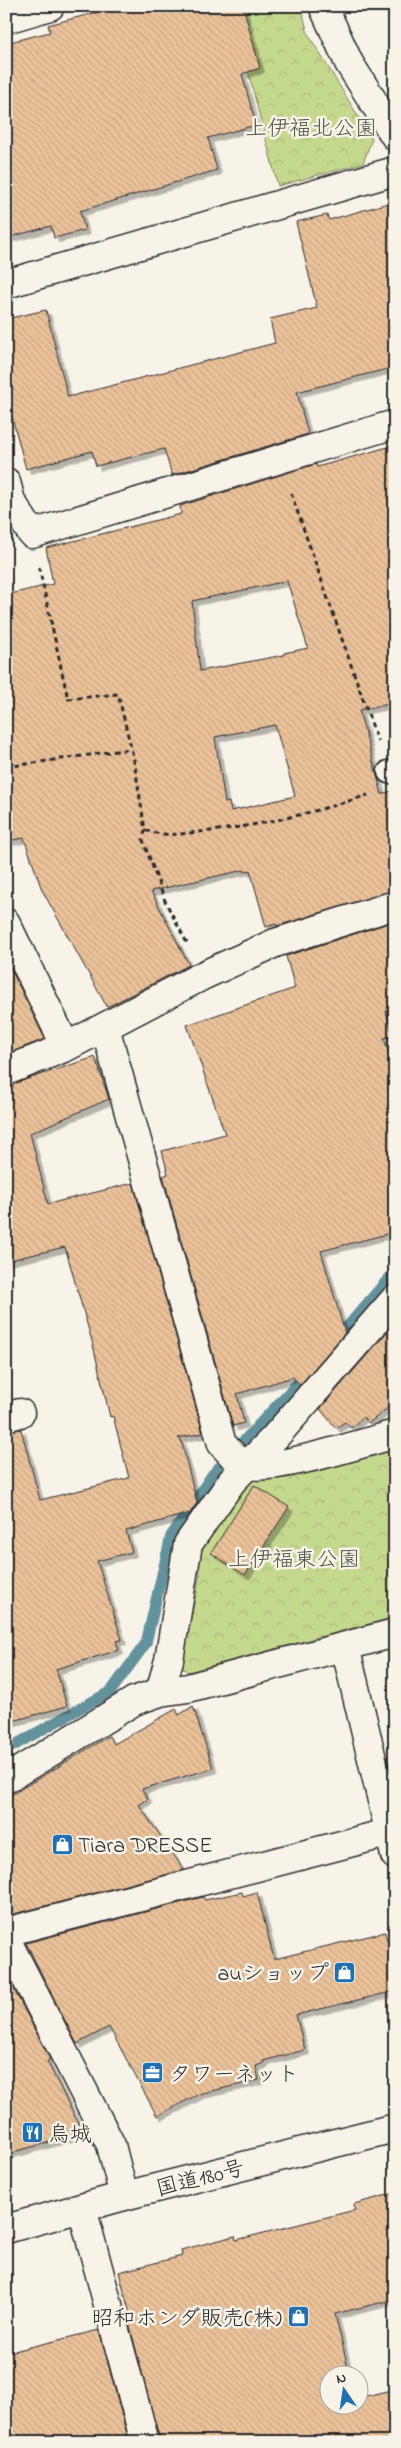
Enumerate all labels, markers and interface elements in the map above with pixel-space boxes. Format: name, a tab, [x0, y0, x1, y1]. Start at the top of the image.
park label: 上伊福北公園	[245, 114, 377, 146]
park label: 上伊福東公園	[228, 1545, 360, 1577]
place label: Tiara DRESSE	[78, 1831, 213, 1863]
shop icon: Tiara DRESSE	[50, 1832, 74, 1856]
place label: auショップ	[217, 1959, 329, 1991]
shop icon: auショップ	[333, 1960, 357, 1984]
place label: タワーネット	[169, 2060, 299, 2092]
office icon: タワーネット	[141, 2061, 165, 2085]
place label: 烏城	[48, 2120, 92, 2152]
restaurant icon: 烏城	[20, 2121, 44, 2145]
street label: 国道180号	[153, 2153, 249, 2206]
place label: 昭和ホンダ販売(株)	[91, 2304, 282, 2336]
shop icon: 昭和ホンダ販売(株)	[286, 2305, 310, 2329]
north arrow	[318, 2366, 368, 2416]
text: N	[334, 2368, 348, 2390]

